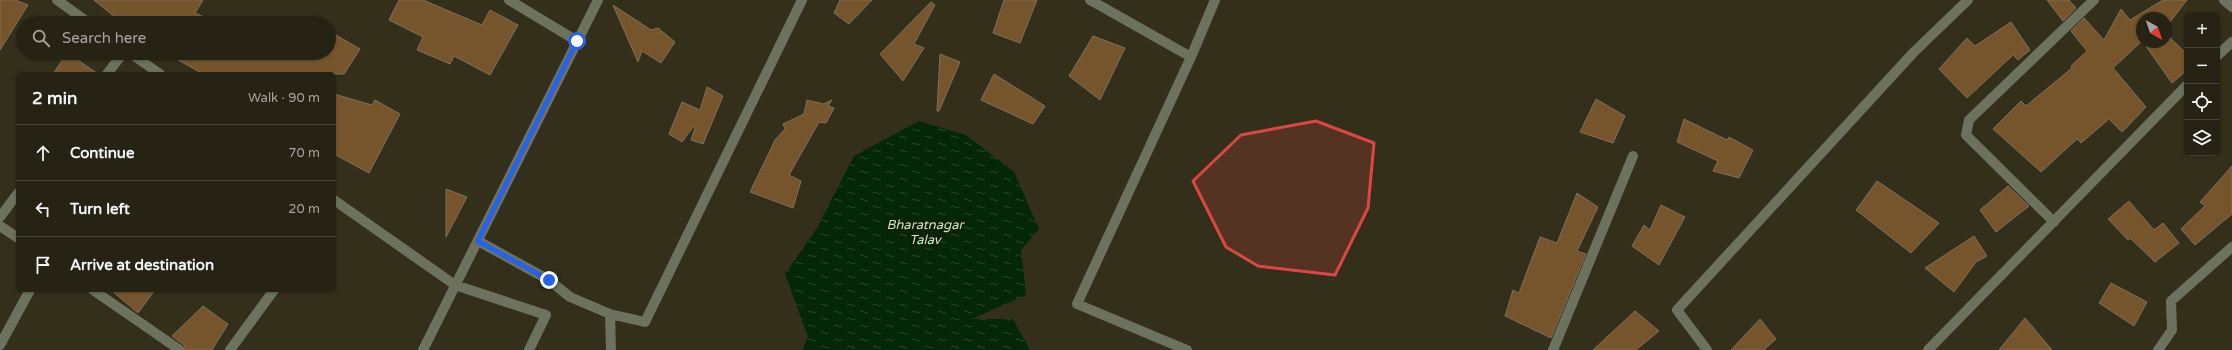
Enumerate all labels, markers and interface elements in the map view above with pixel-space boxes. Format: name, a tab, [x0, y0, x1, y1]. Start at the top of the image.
north arrow	[2136, 12, 2172, 48]
map controls	[2184, 12, 2220, 156]
button: +	[2184, 12, 2220, 48]
search box	[16, 16, 336, 60]
icon: search	[30, 27, 52, 49]
text: Search here	[62, 29, 146, 47]
route start	[568, 32, 586, 50]
button: −	[2184, 48, 2220, 84]
button: locate	[2184, 84, 2220, 120]
text: 2 min	[32, 88, 77, 109]
text: Walk · 90 m	[248, 90, 320, 106]
button: layers	[2184, 120, 2220, 156]
icon: ahead	[32, 142, 54, 164]
text: Continue	[70, 144, 134, 162]
text: 70 m	[288, 145, 320, 161]
icon: left	[32, 198, 54, 220]
text: Turn left	[70, 200, 130, 218]
text: 20 m	[288, 201, 320, 217]
water label: Bharatnagar Talav	[887, 217, 965, 248]
icon: arrive	[32, 254, 54, 276]
text: Arrive at destination	[70, 256, 214, 274]
route end	[540, 271, 558, 289]

